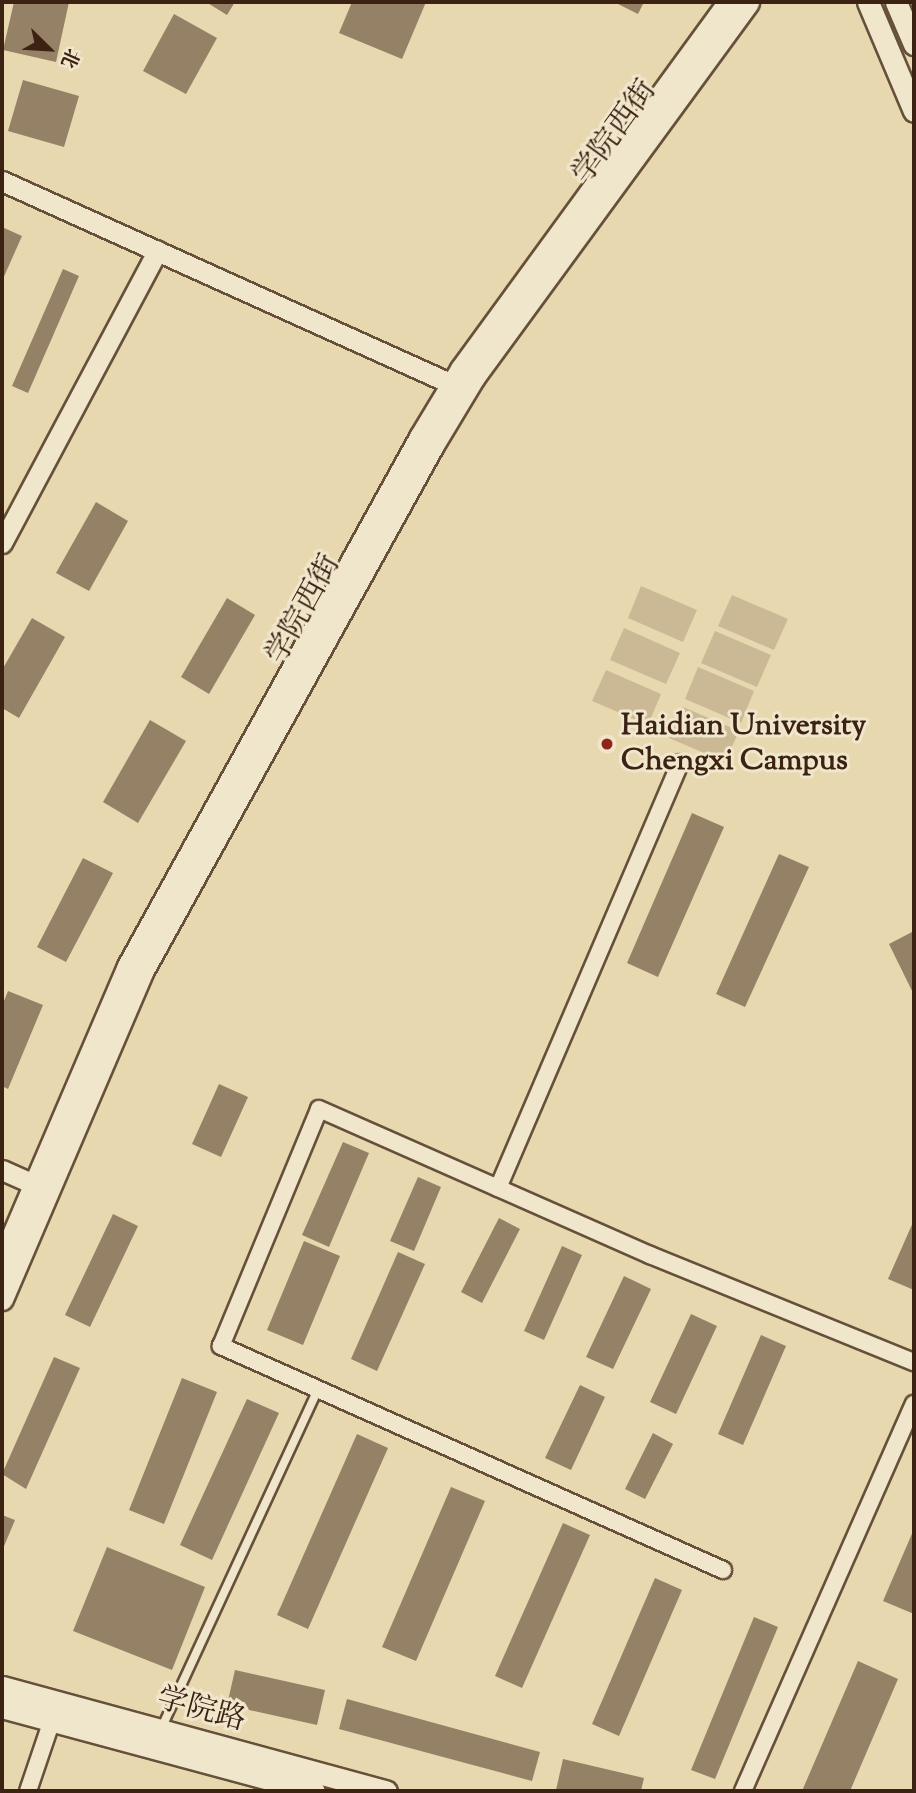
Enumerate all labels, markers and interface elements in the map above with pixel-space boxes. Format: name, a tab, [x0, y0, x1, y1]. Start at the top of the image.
north arrow	[14, 14, 84, 84]
text: 北	[52, 44, 85, 72]
street label: 学院西街	[566, 74, 666, 192]
street label: 学院西街	[260, 549, 350, 671]
place label: Haidian University Chengxi Campus	[621, 709, 866, 780]
marker: Haidian University Chengxi Campus	[599, 736, 615, 752]
street label: 学院路	[153, 1682, 249, 1740]

